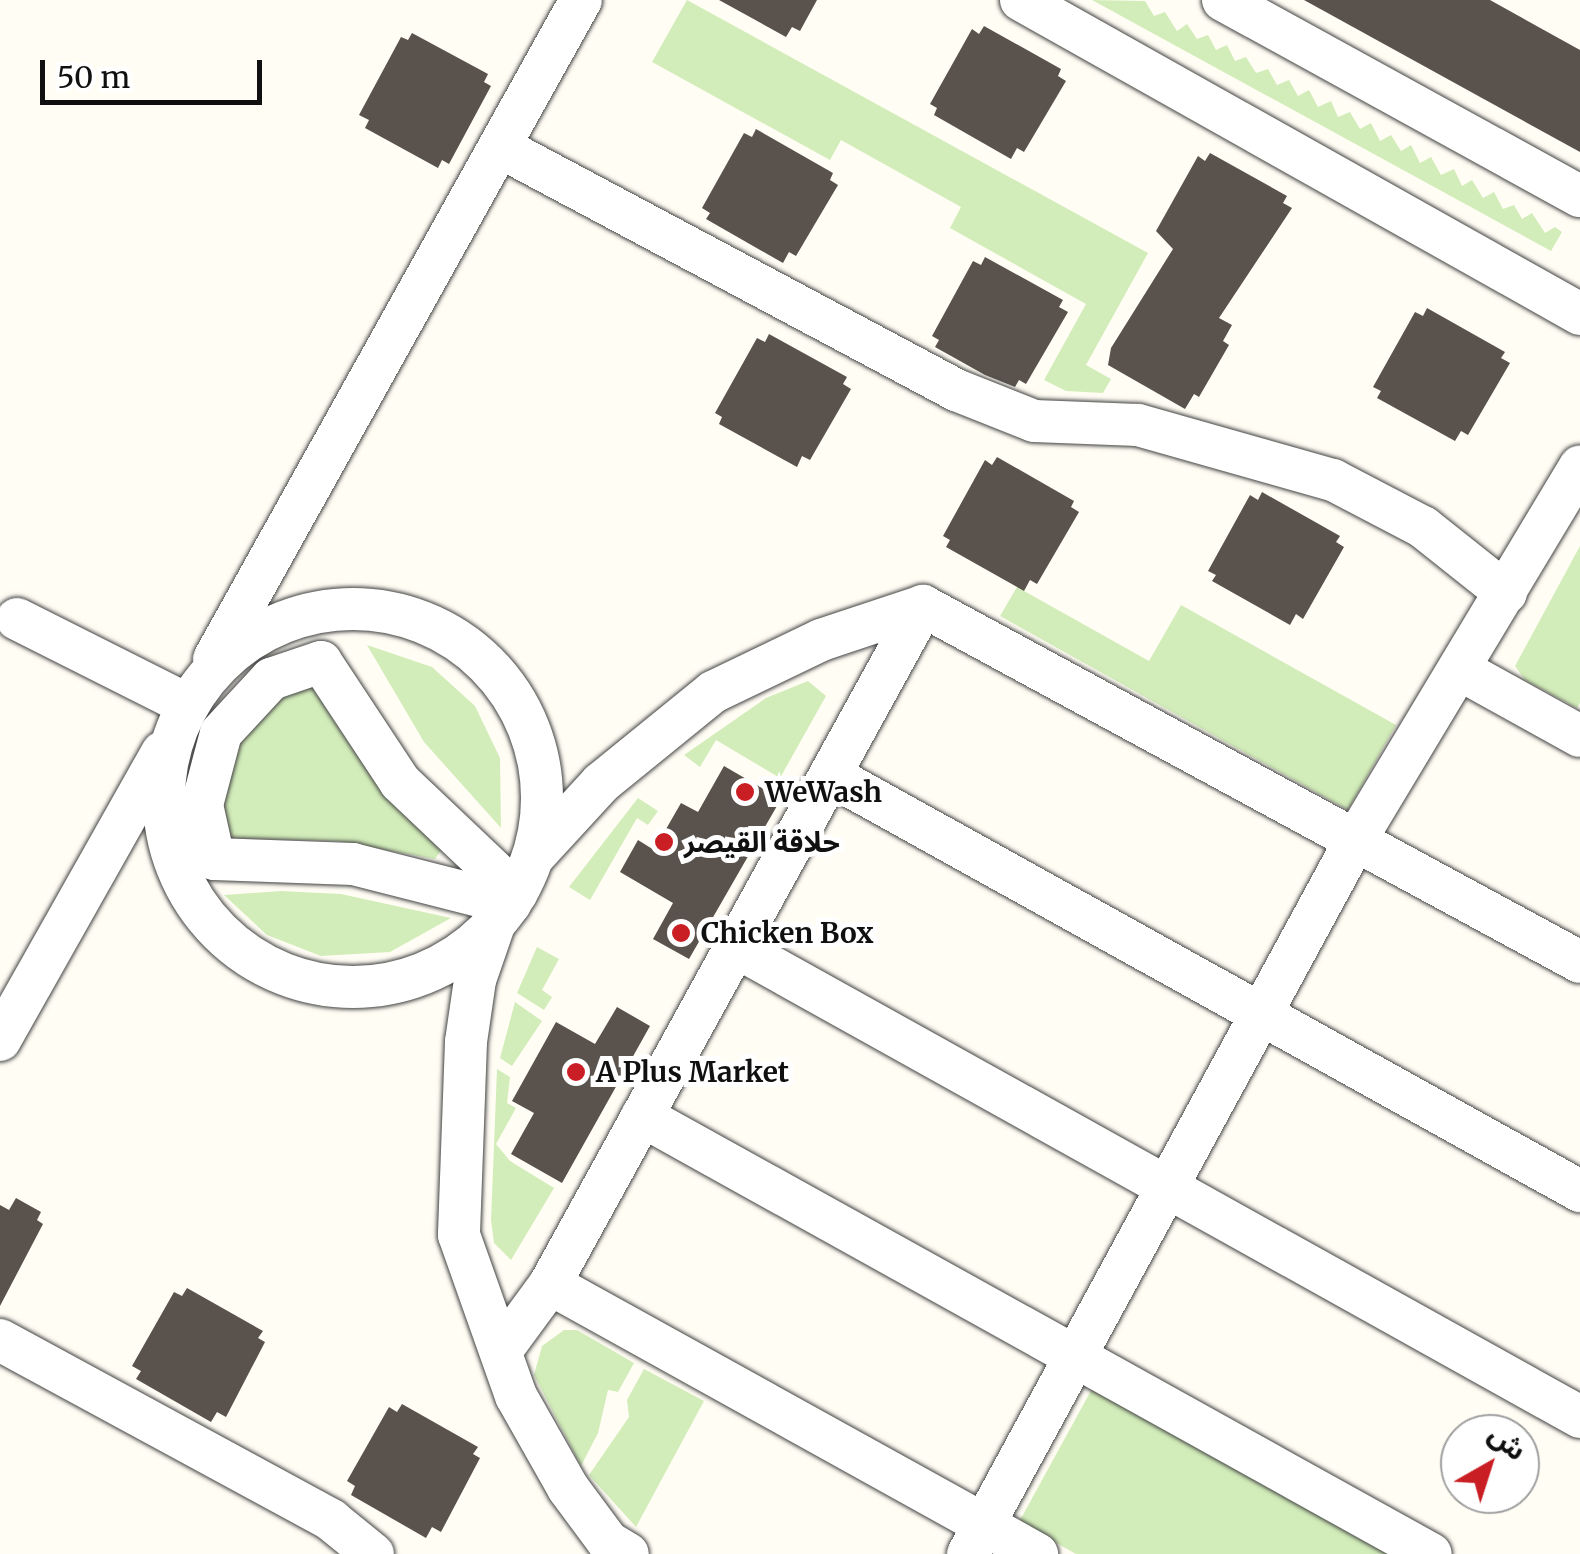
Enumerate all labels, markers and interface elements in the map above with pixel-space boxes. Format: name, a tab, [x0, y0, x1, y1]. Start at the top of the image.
scale bar	[45, 40, 268, 102]
text: 50 m	[57, 58, 130, 96]
place label: WeWash	[765, 775, 882, 809]
marker: WeWash	[734, 781, 756, 803]
place label: حلاقة القيصر	[684, 825, 840, 859]
marker: حلاقة القيصر	[653, 831, 675, 853]
place label: Chicken Box	[701, 916, 874, 950]
marker: Chicken Box	[670, 922, 692, 944]
place label: A Plus Market	[596, 1055, 789, 1089]
marker: A Plus Market	[565, 1061, 587, 1083]
north arrow	[1440, 1414, 1540, 1514]
text: ش	[1481, 1416, 1534, 1468]

